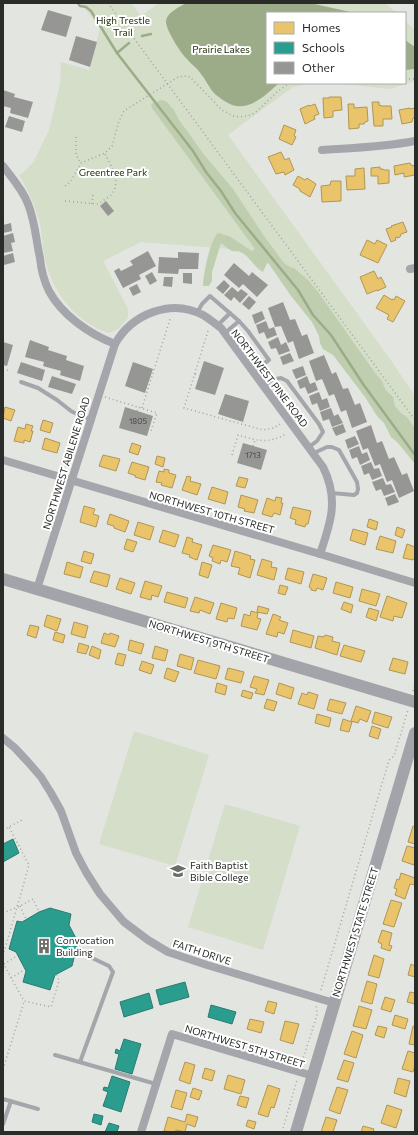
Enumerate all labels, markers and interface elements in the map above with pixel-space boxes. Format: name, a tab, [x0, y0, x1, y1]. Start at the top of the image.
legend	[266, 12, 406, 84]
park label: High Trestle Trail	[96, 14, 150, 38]
text: Homes	[302, 20, 340, 34]
text: Schools	[302, 40, 345, 54]
park label: Prairie Lakes	[192, 43, 250, 55]
text: Other	[302, 60, 335, 74]
park label: Greentree Park	[79, 166, 148, 178]
street label: NORTHWEST PINE ROAD	[229, 327, 311, 429]
street label: NORTHWEST ABILENE ROAD	[40, 395, 92, 531]
house number: 1805	[129, 416, 147, 426]
house number: 1713	[245, 450, 261, 460]
street label: NORTHWEST 10TH STREET	[148, 488, 277, 536]
street label: NORTHWEST 9TH STREET	[147, 617, 271, 665]
place label: Faith Baptist Bible College	[190, 859, 248, 883]
school or university icon: Faith Baptist Bible College	[169, 862, 187, 880]
street label: NORTHWEST STATE STREET	[330, 865, 381, 998]
place label: Convocation Building	[56, 934, 114, 958]
building icon: Convocation Building	[35, 937, 53, 955]
street label: FAITH DRIVE	[171, 937, 233, 967]
street label: NORTHWEST 5TH STREET	[184, 1022, 307, 1070]

